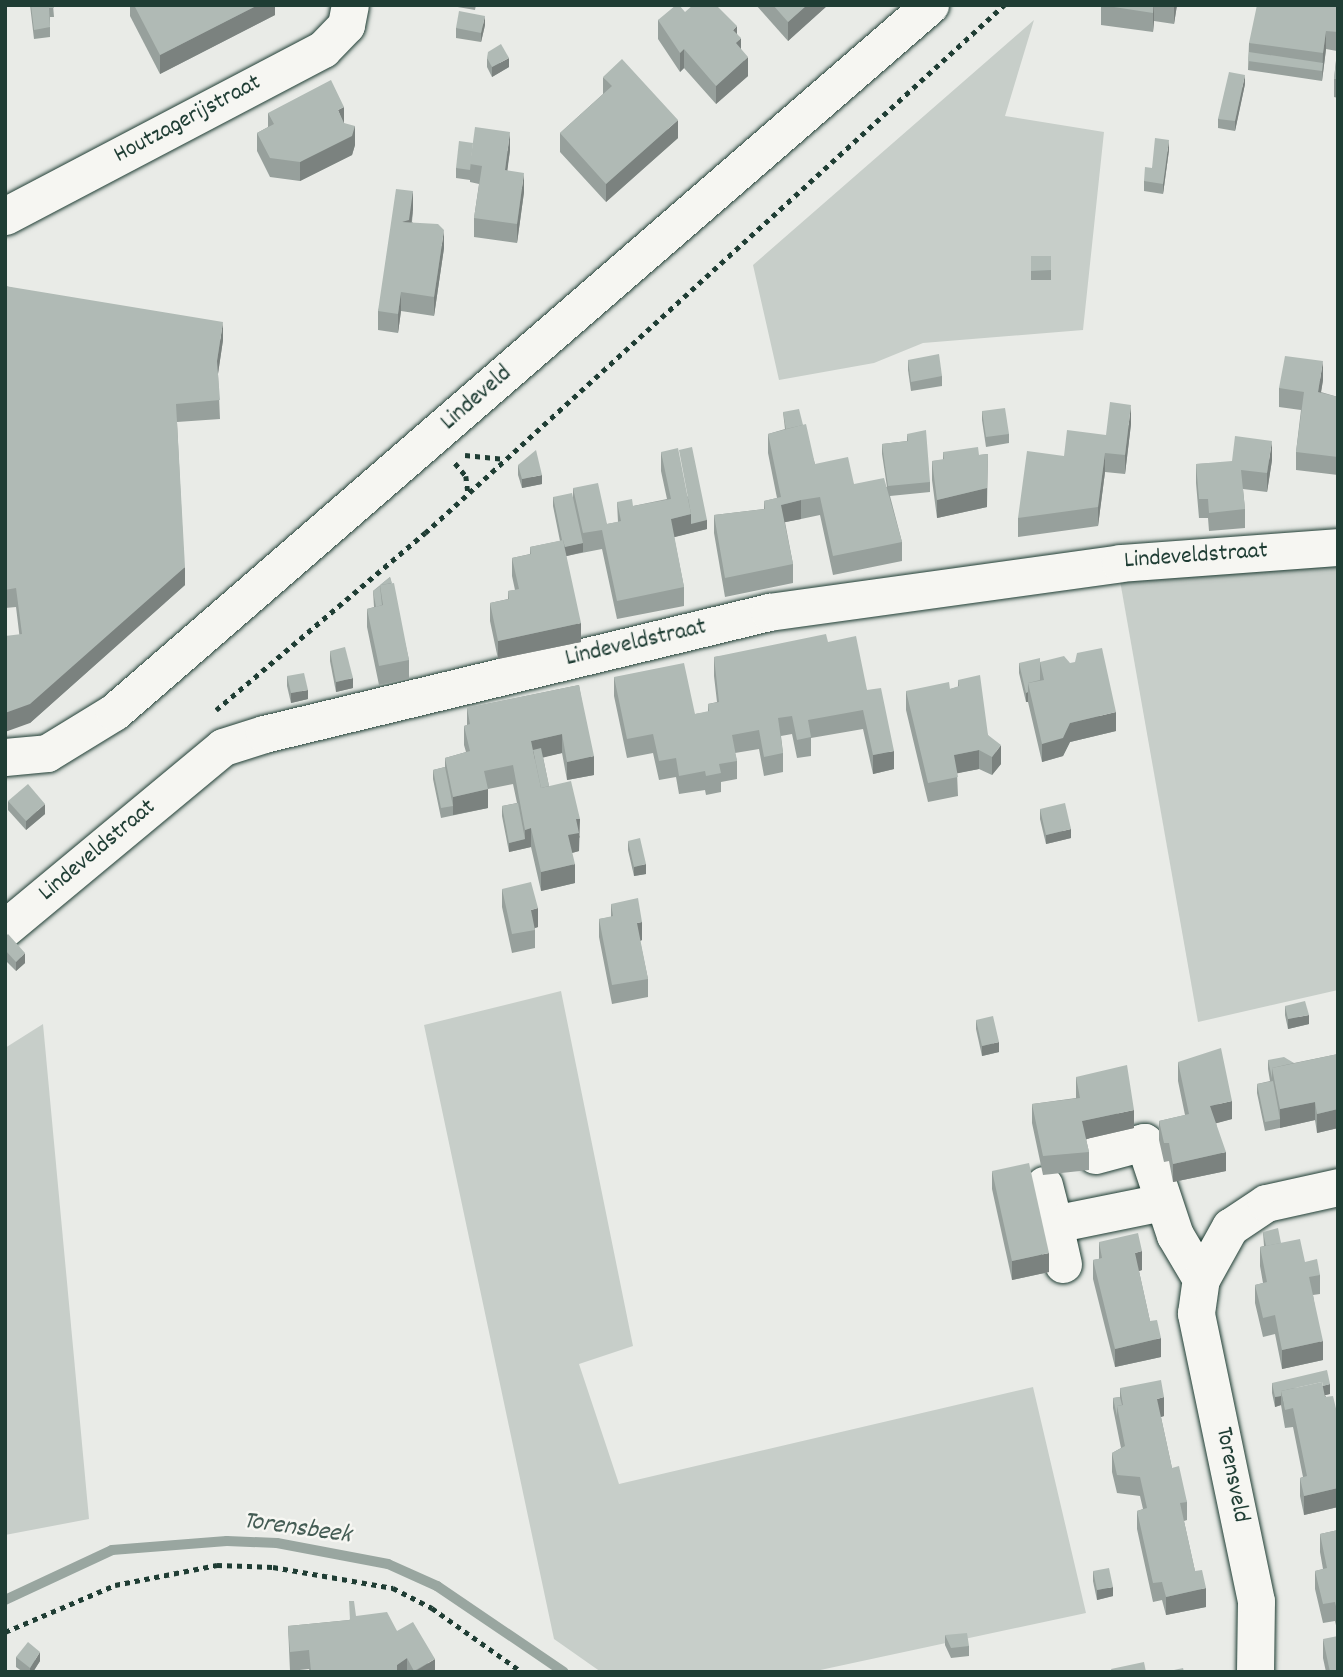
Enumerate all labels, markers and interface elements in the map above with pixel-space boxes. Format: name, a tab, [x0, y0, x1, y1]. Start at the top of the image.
street label: Houtzagerijstraat	[110, 69, 266, 171]
street label: Lindeveld	[436, 360, 518, 438]
street label: Lindeveldstraat	[1123, 538, 1269, 576]
street label: Lindeveldstraat	[563, 614, 709, 674]
street label: Lindeveldstraat	[34, 794, 162, 908]
street label: Torensveld	[1208, 1425, 1254, 1525]
water label: Torensbeek	[241, 1506, 353, 1552]

